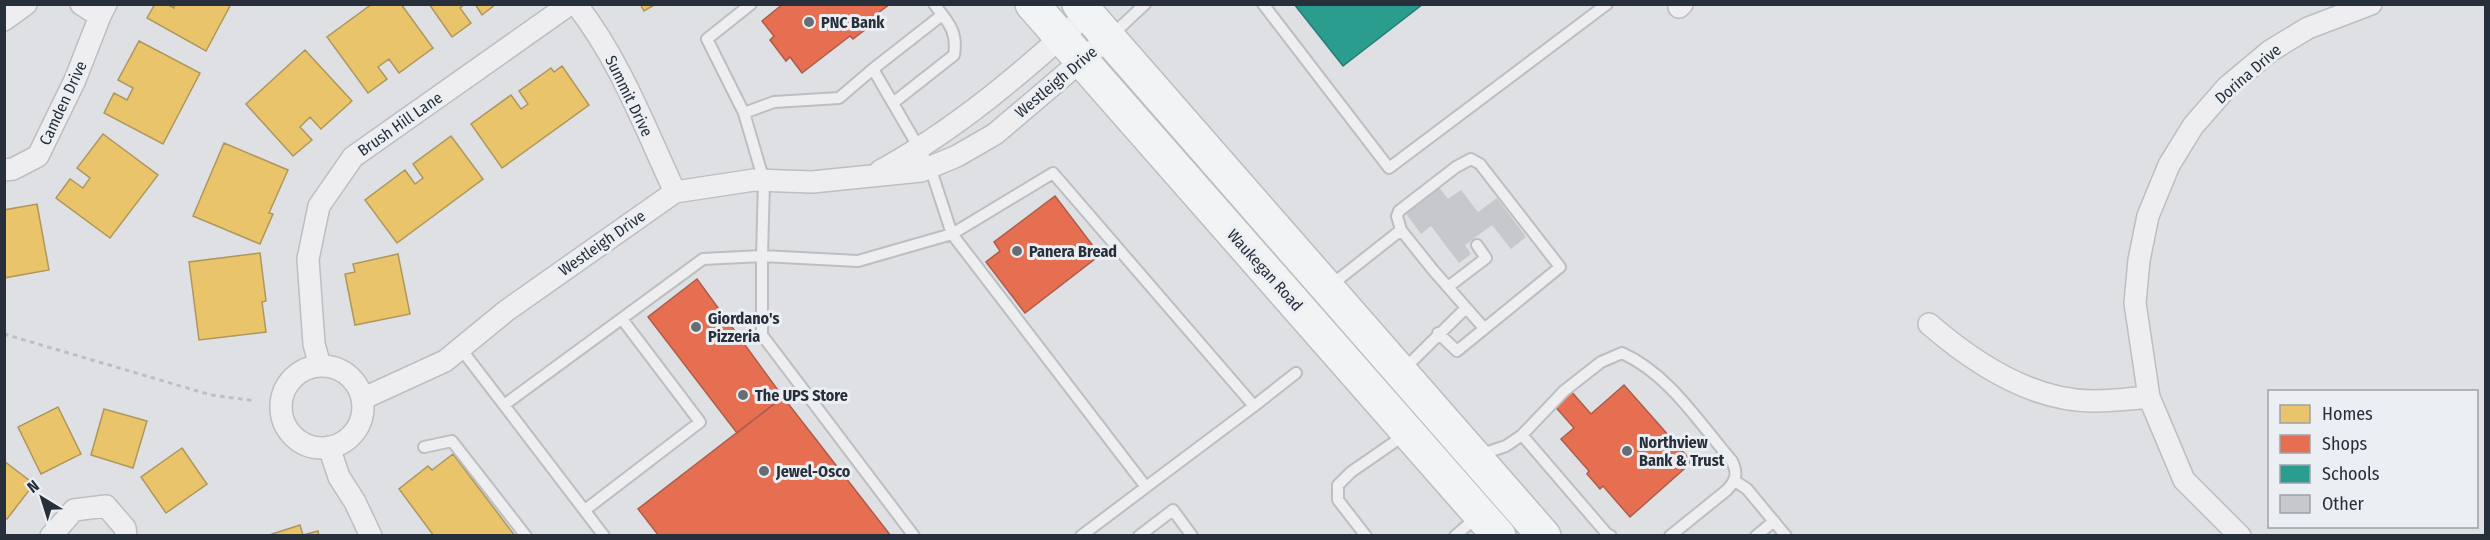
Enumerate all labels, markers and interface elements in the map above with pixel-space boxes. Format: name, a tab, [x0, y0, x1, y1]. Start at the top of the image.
place label: PNC Bank	[821, 13, 885, 32]
marker: PNC Bank	[802, 15, 816, 29]
street label: Dorina Drive	[2211, 40, 2285, 108]
street label: Westleigh Drive	[1011, 42, 1101, 122]
street label: Summit Drive	[601, 52, 657, 140]
street label: Camden Drive	[35, 58, 91, 148]
street label: Brush Hill Lane	[354, 88, 446, 160]
street label: Westleigh Drive	[555, 206, 649, 280]
street label: Waukegan Road	[1223, 225, 1307, 315]
place label: Panera Bread	[1029, 242, 1117, 261]
marker: Panera Bread	[1010, 244, 1024, 258]
place label: Giordano's Pizzeria	[708, 309, 779, 346]
marker: Giordano's Pizzeria	[689, 320, 703, 334]
place label: The UPS Store	[755, 386, 848, 405]
marker: The UPS Store	[736, 388, 750, 402]
legend	[2268, 390, 2478, 528]
text: Homes	[2322, 403, 2373, 425]
place label: Northview Bank & Trust	[1639, 433, 1725, 470]
text: Shops	[2322, 433, 2367, 455]
marker: Northview Bank & Trust	[1620, 444, 1634, 458]
place label: Jewel-Osco	[775, 462, 851, 481]
text: Schools	[2322, 463, 2380, 485]
marker: Jewel-Osco	[757, 464, 771, 478]
north arrow	[12, 468, 72, 528]
text: N	[23, 476, 43, 497]
text: Other	[2322, 493, 2365, 515]

